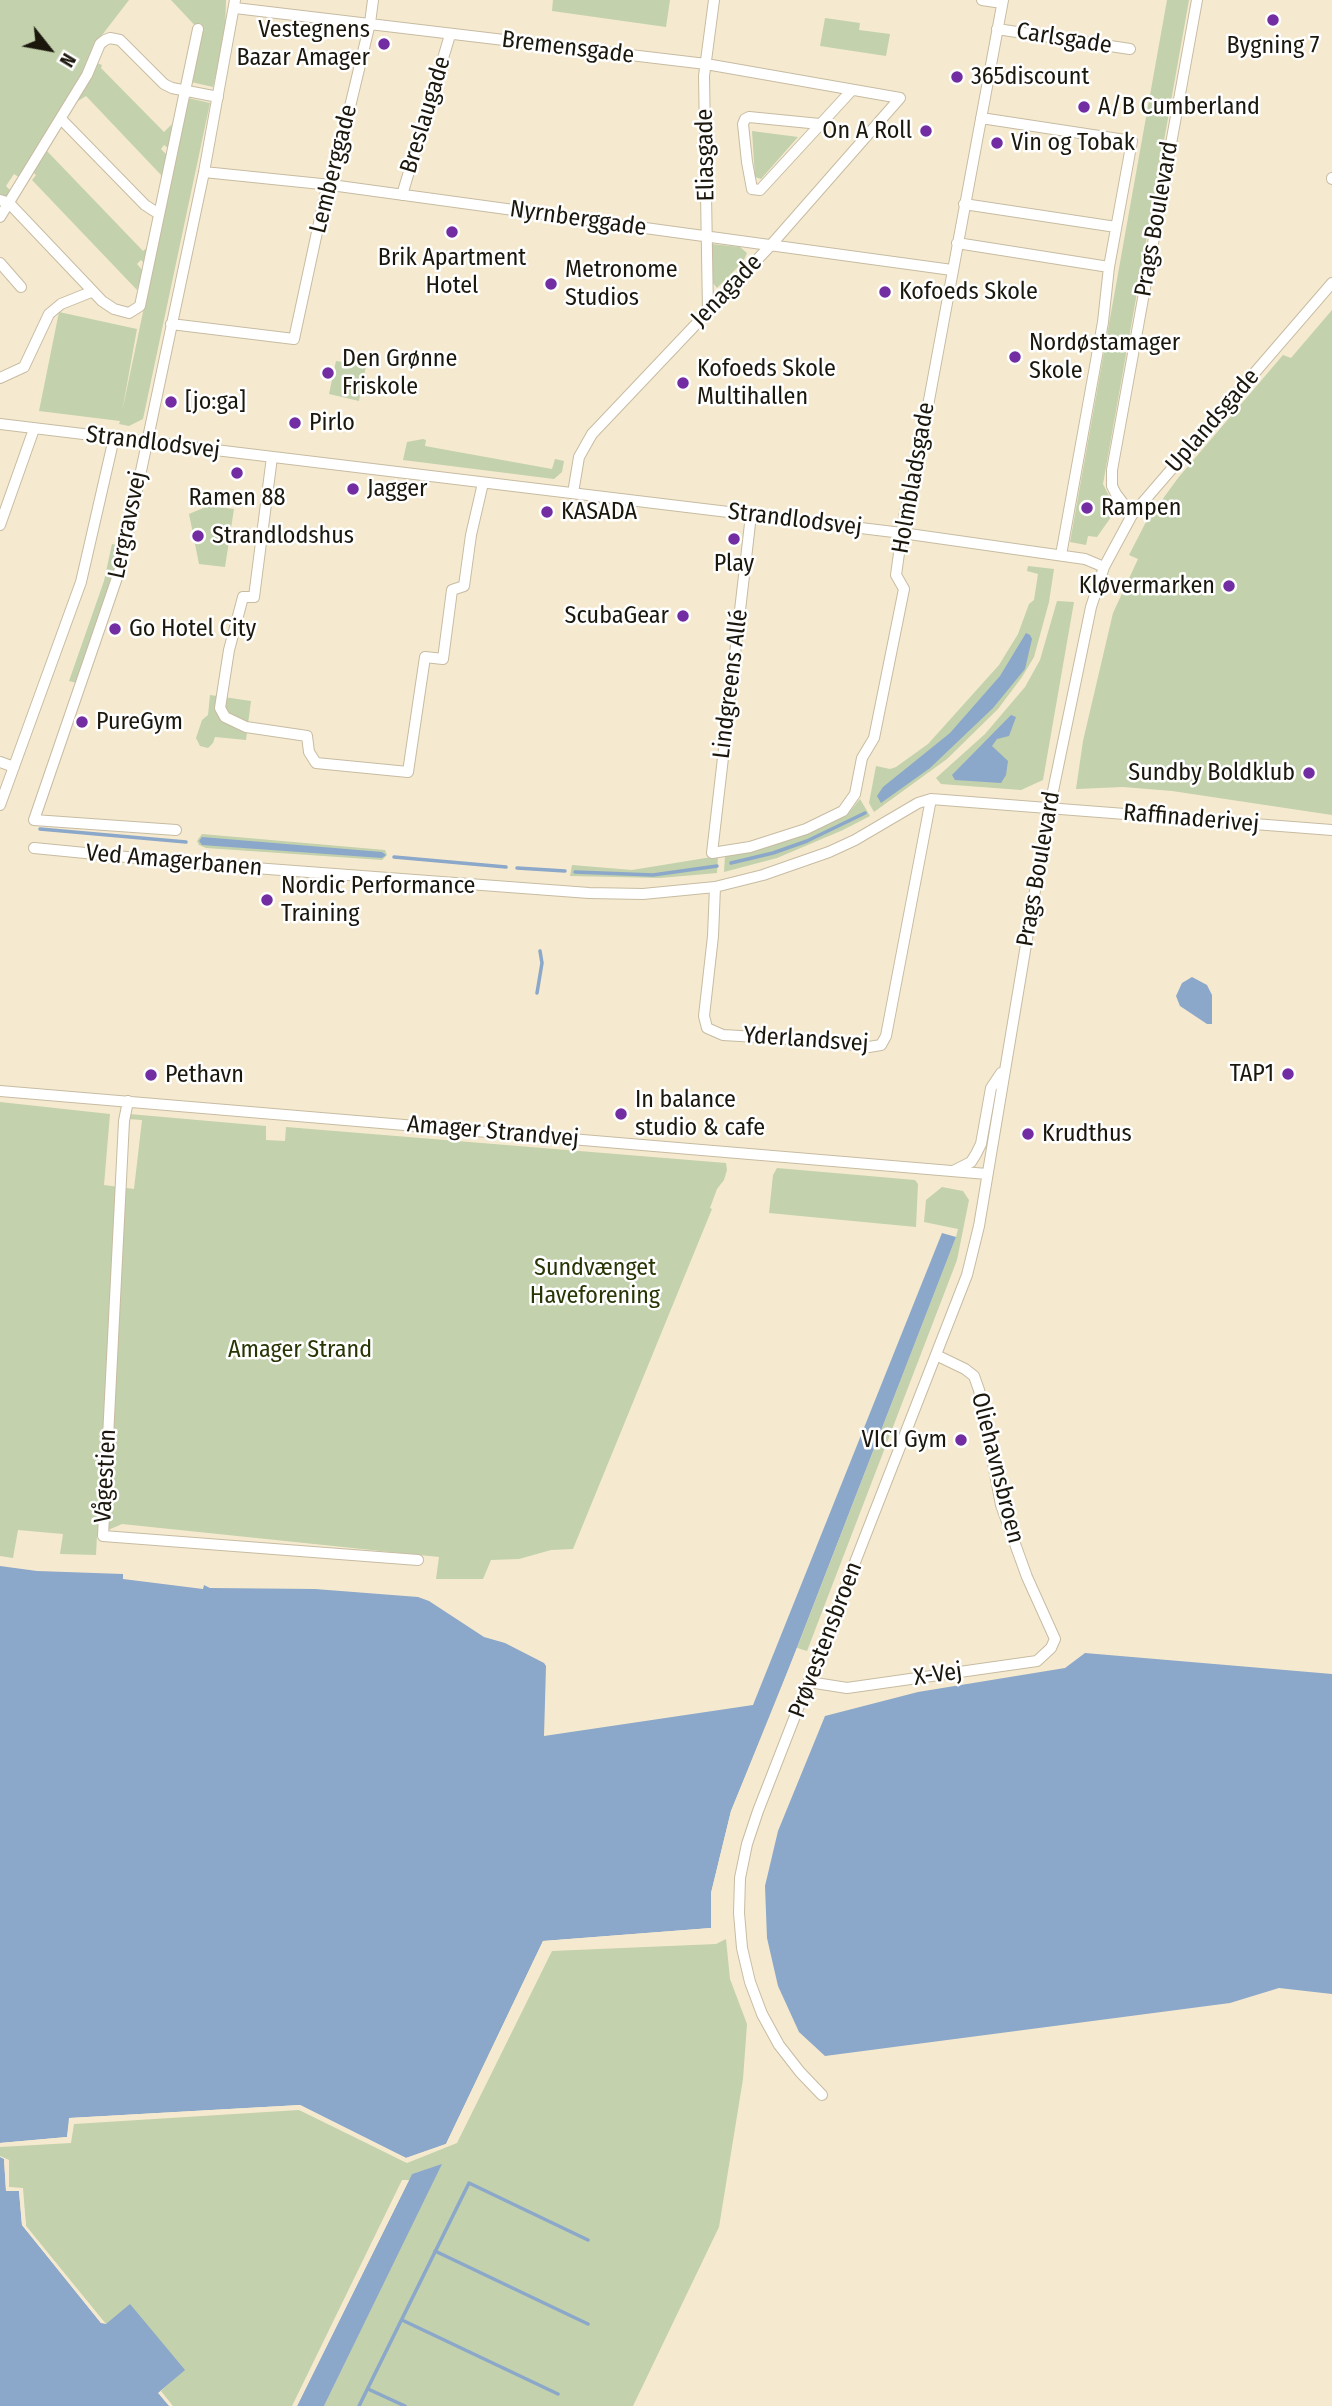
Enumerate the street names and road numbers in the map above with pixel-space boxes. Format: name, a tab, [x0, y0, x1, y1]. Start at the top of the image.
street label: Carlsgade	[1014, 17, 1114, 61]
street label: Bremensgade	[500, 26, 636, 70]
street label: Breslaugade	[395, 53, 457, 177]
street label: Lemberggade	[304, 102, 364, 236]
street label: Eliasgade	[691, 108, 721, 202]
street label: Prags Boulevard	[1129, 139, 1185, 299]
street label: Nyrnberggade	[508, 195, 648, 243]
street label: Jenagade	[685, 249, 769, 333]
street label: Uplandsgade	[1160, 363, 1266, 479]
street label: Holmbladsgade	[887, 400, 941, 556]
street label: Strandlodsvej	[84, 420, 222, 466]
street label: Lergravsvej	[103, 469, 153, 581]
street label: Strandlodsvej	[726, 497, 864, 543]
street label: Lindgreens Allé	[708, 608, 754, 760]
street label: Prags Boulevard	[1011, 789, 1067, 949]
street label: Raffinaderivej	[1122, 799, 1260, 839]
street label: Ved Amagerbanen	[84, 839, 264, 883]
street label: Yderlandsvej	[742, 1021, 870, 1059]
street label: Amager Strandvej	[406, 1110, 580, 1154]
street label: Oliehavnsbroen	[964, 1390, 1030, 1546]
street label: Vågestien	[89, 1428, 123, 1524]
street label: Prøvestensbroen	[783, 1558, 869, 1722]
street label: X-Vej	[912, 1657, 964, 1693]

